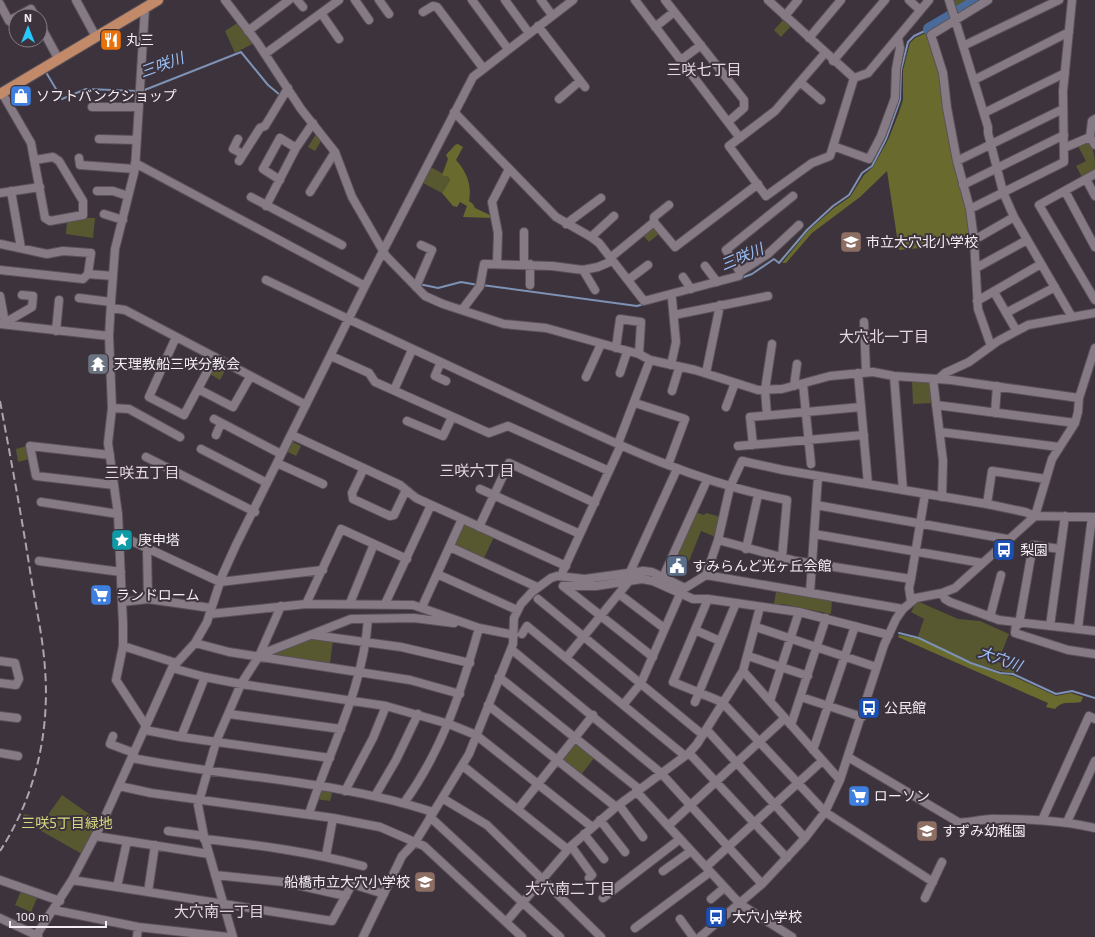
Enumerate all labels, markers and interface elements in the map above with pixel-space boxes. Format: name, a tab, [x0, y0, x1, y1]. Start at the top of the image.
north arrow	[8, 8, 48, 48]
text: N	[24, 11, 32, 24]
restaurant icon: 丸三	[98, 27, 124, 53]
place label: 丸三	[126, 31, 154, 48]
water label: 三咲川	[137, 47, 188, 80]
district label: 三咲七丁目	[666, 60, 742, 78]
shop icon: ソフトバンクショップ	[8, 83, 34, 109]
place label: ソフトバンクショップ	[36, 87, 177, 104]
school or university icon: 市立大穴北小学校	[838, 229, 864, 255]
place label: 市立大穴北小学校	[866, 233, 978, 250]
water label: 三咲川	[717, 238, 768, 273]
district label: 大穴北一丁目	[839, 327, 929, 345]
temple icon: 天理教船三咲分教会	[85, 351, 111, 377]
place label: 天理教船三咲分教会	[114, 355, 240, 372]
district label: 三咲六丁目	[439, 461, 515, 479]
district label: 三咲五丁目	[104, 463, 180, 481]
place icon: 庚申塔	[109, 527, 135, 553]
place label: 庚申塔	[138, 531, 180, 548]
bus stop icon: 梨園	[991, 537, 1017, 563]
place label: 梨園	[1020, 541, 1048, 558]
public building icon: すみらんど光ヶ丘会館	[664, 553, 690, 579]
place label: すみらんど光ヶ丘会館	[692, 557, 832, 574]
supermarket icon: ランドローム	[88, 582, 114, 608]
place label: ランドローム	[116, 586, 200, 603]
water label: 大穴川	[976, 642, 1026, 675]
bus stop icon: 公民館	[856, 695, 882, 721]
place label: 公民館	[884, 699, 926, 716]
supermarket icon: ローソン	[846, 783, 872, 809]
place label: ローソン	[874, 787, 930, 804]
park label: 三咲5丁目緑地	[21, 814, 113, 831]
school or university icon: すずみ幼稚園	[914, 818, 940, 844]
place label: すずみ幼稚園	[942, 822, 1026, 839]
school or university icon: 船橋市立大穴小学校	[412, 869, 438, 895]
place label: 船橋市立大穴小学校	[284, 873, 410, 890]
district label: 大穴南二丁目	[525, 879, 615, 897]
district label: 大穴南一丁目	[174, 902, 264, 920]
scale bar	[10, 903, 106, 929]
bus stop icon: 大穴小学校	[703, 904, 729, 930]
place label: 大穴小学校	[732, 908, 802, 925]
text: 100 m	[16, 909, 48, 923]

